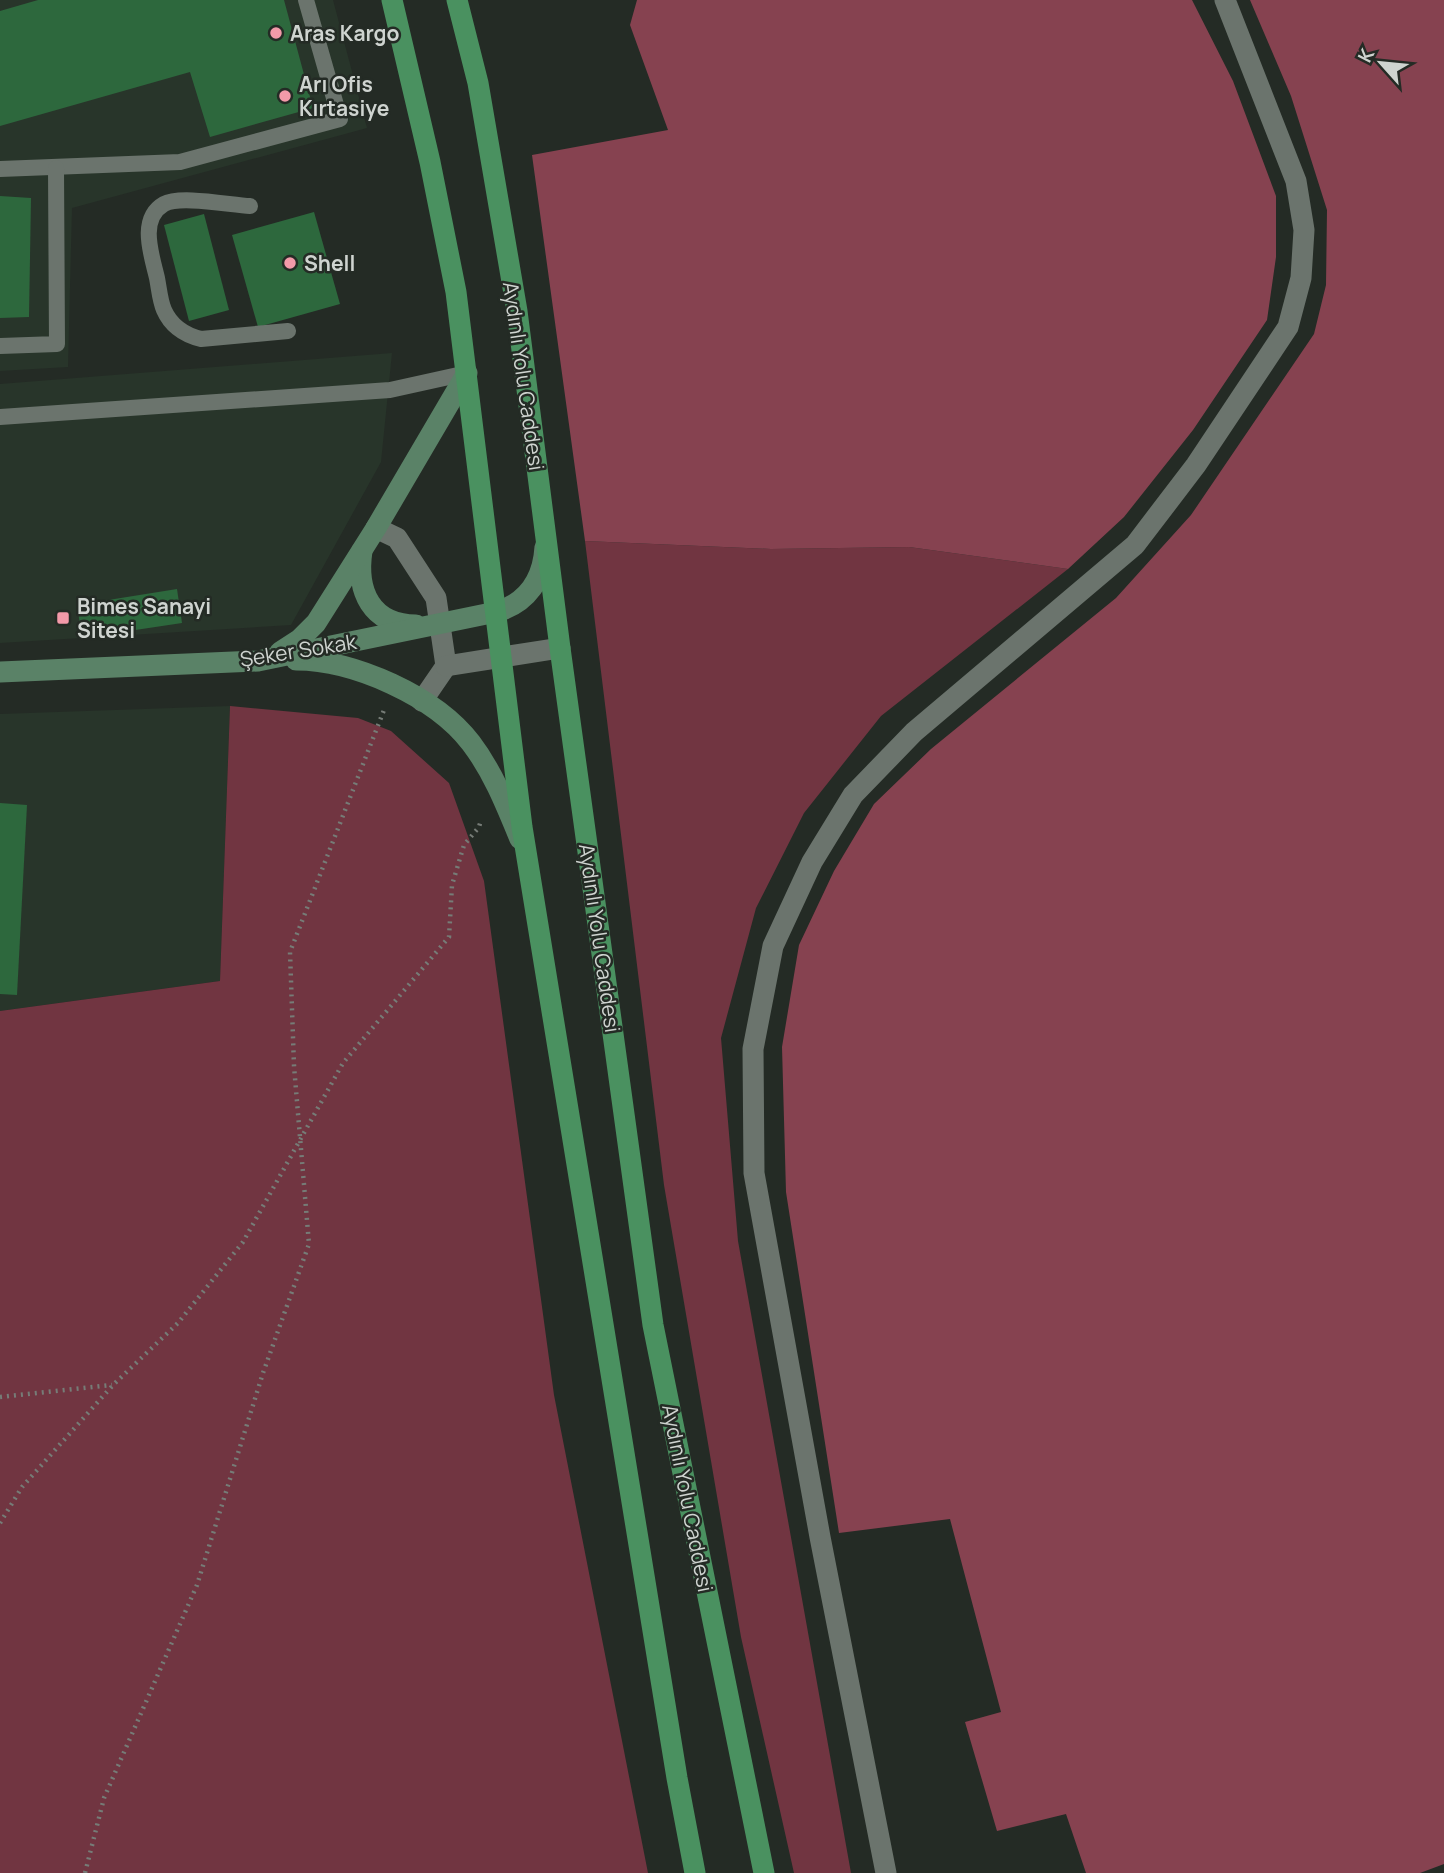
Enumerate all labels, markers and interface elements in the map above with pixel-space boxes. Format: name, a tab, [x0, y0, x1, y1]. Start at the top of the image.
place label: Aras Kargo	[290, 19, 399, 47]
marker: Aras Kargo	[268, 25, 284, 41]
north arrow	[1346, 28, 1416, 98]
text: K	[1351, 43, 1381, 67]
place label: Arı Ofis Kırtasiye	[299, 70, 389, 122]
marker: Arı Ofis Kırtasiye	[277, 88, 293, 104]
place label: Shell	[304, 249, 355, 277]
marker: Shell	[282, 255, 298, 271]
street label: Aydınlı Yolu Caddesi	[497, 280, 551, 472]
place label: Bimes Sanayi Sitesi	[77, 592, 211, 644]
marker: Bimes Sanayi Sitesi	[55, 610, 71, 626]
street label: Şeker Sokak	[238, 627, 359, 673]
street label: Aydınlı Yolu Caddesi	[573, 842, 627, 1034]
street label: Aydınlı Yolu Caddesi	[656, 1402, 720, 1594]

